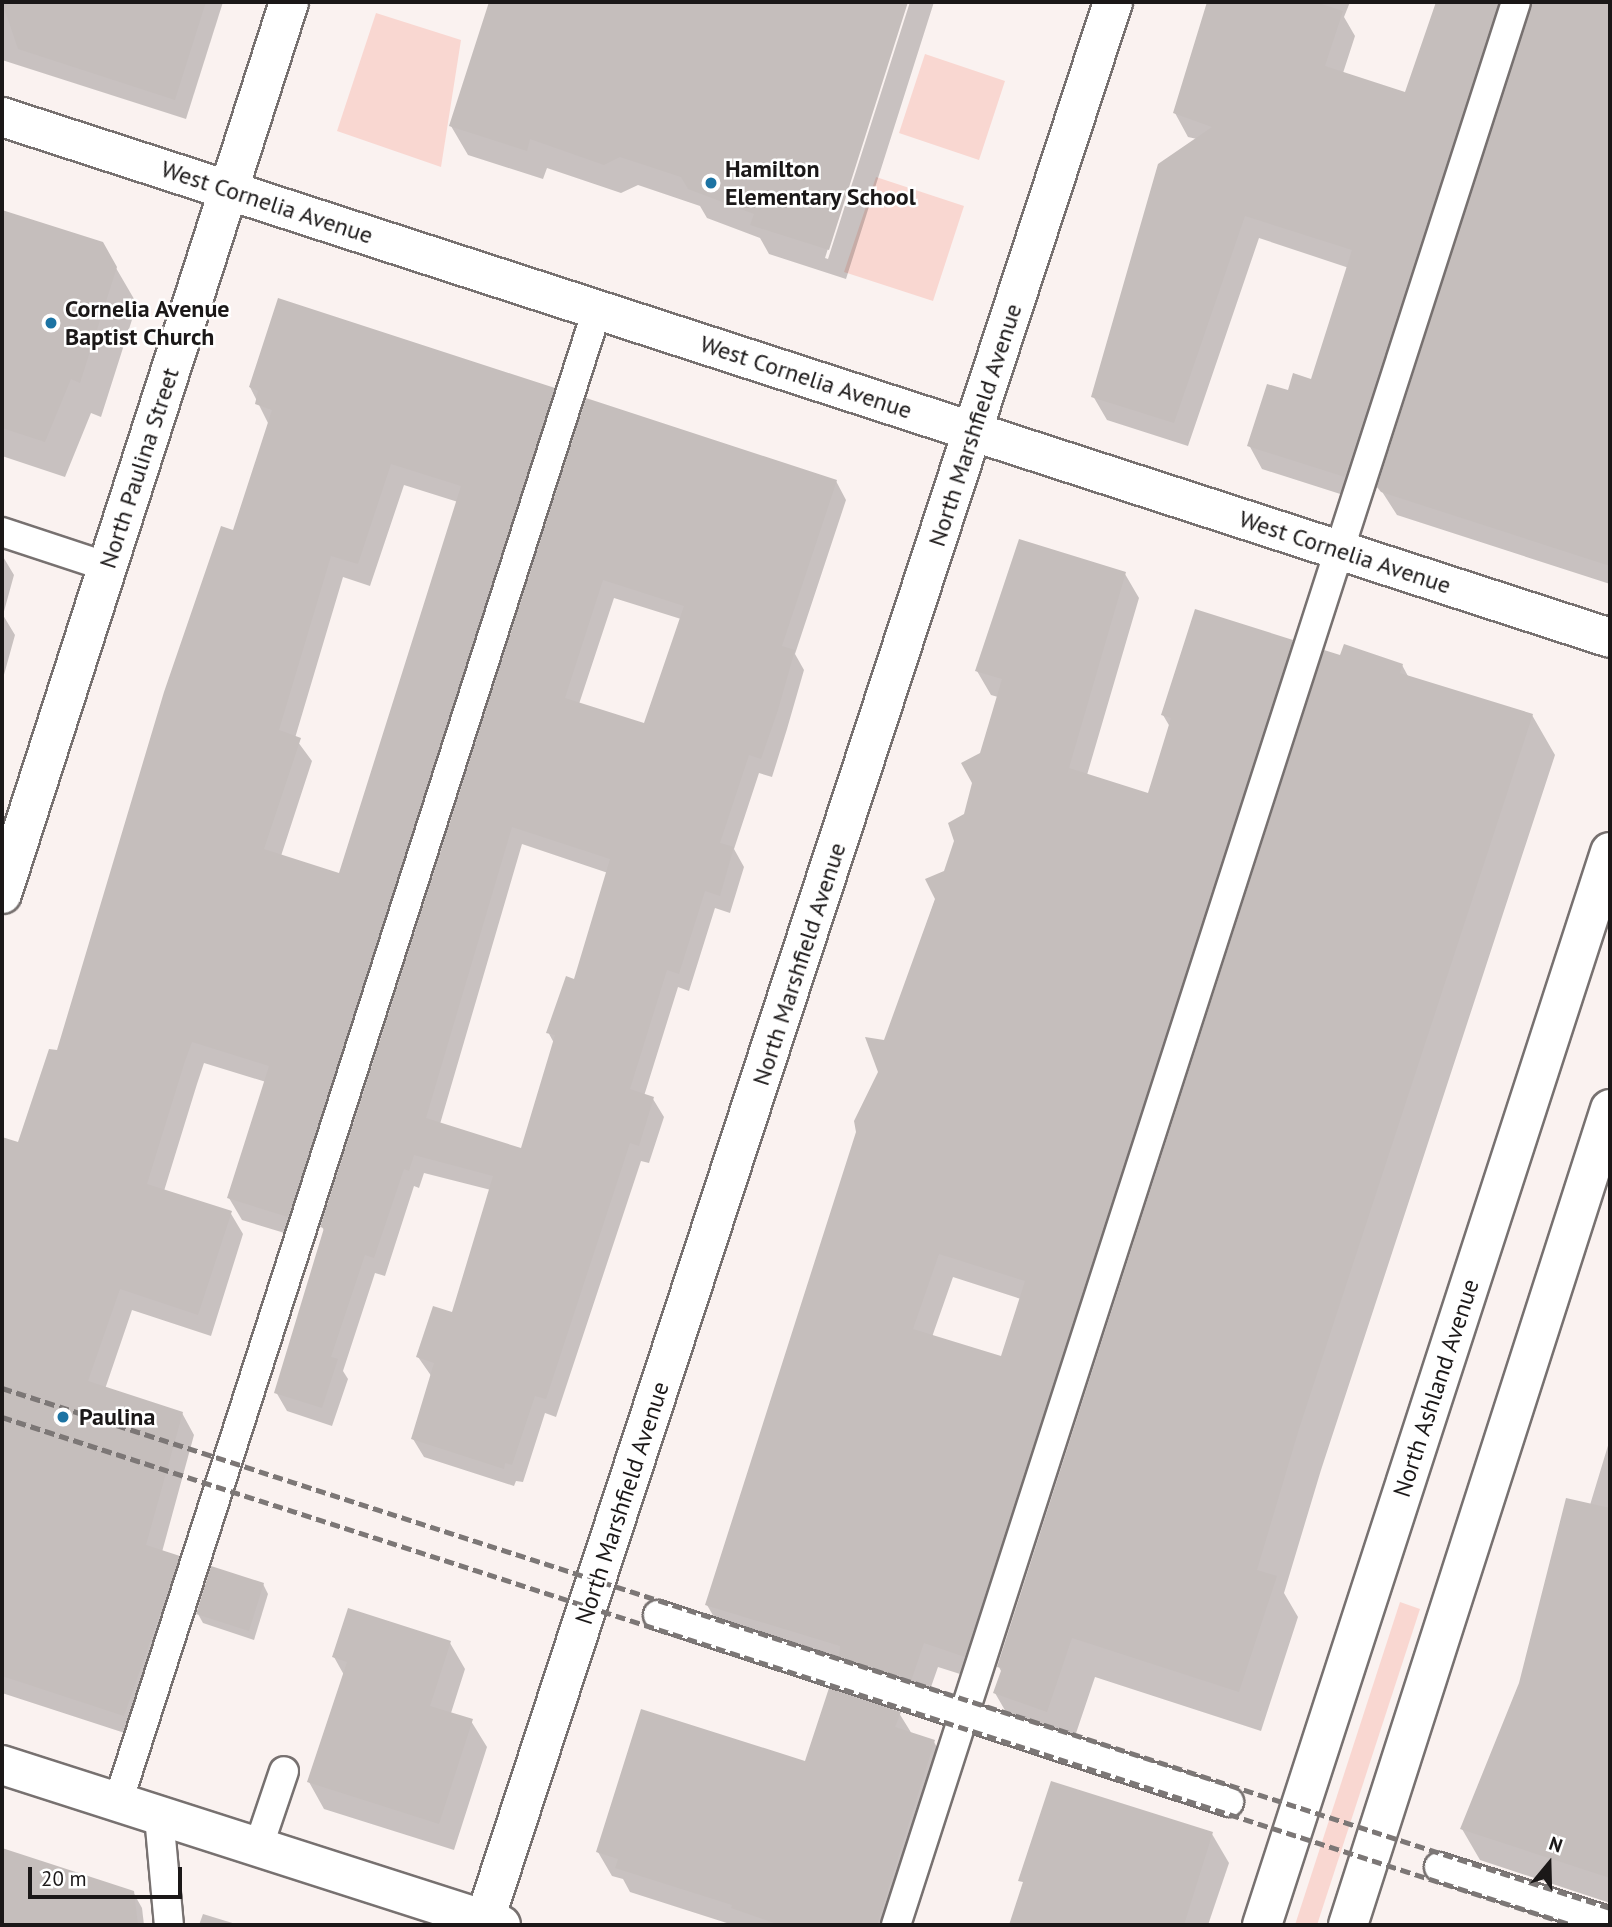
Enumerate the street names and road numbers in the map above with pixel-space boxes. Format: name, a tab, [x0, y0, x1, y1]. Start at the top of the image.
street label: West Cornelia Avenue	[157, 154, 377, 250]
street label: North Marshfield Avenue	[922, 300, 1028, 550]
street label: West Cornelia Avenue	[696, 329, 916, 425]
street label: North Paulina Street	[93, 364, 185, 572]
street label: West Cornelia Avenue	[1235, 504, 1455, 600]
street label: North Marshfield Avenue	[746, 839, 852, 1089]
street label: North Ashland Avenue	[1387, 1275, 1485, 1501]
street label: North Marshfield Avenue	[569, 1378, 675, 1628]

